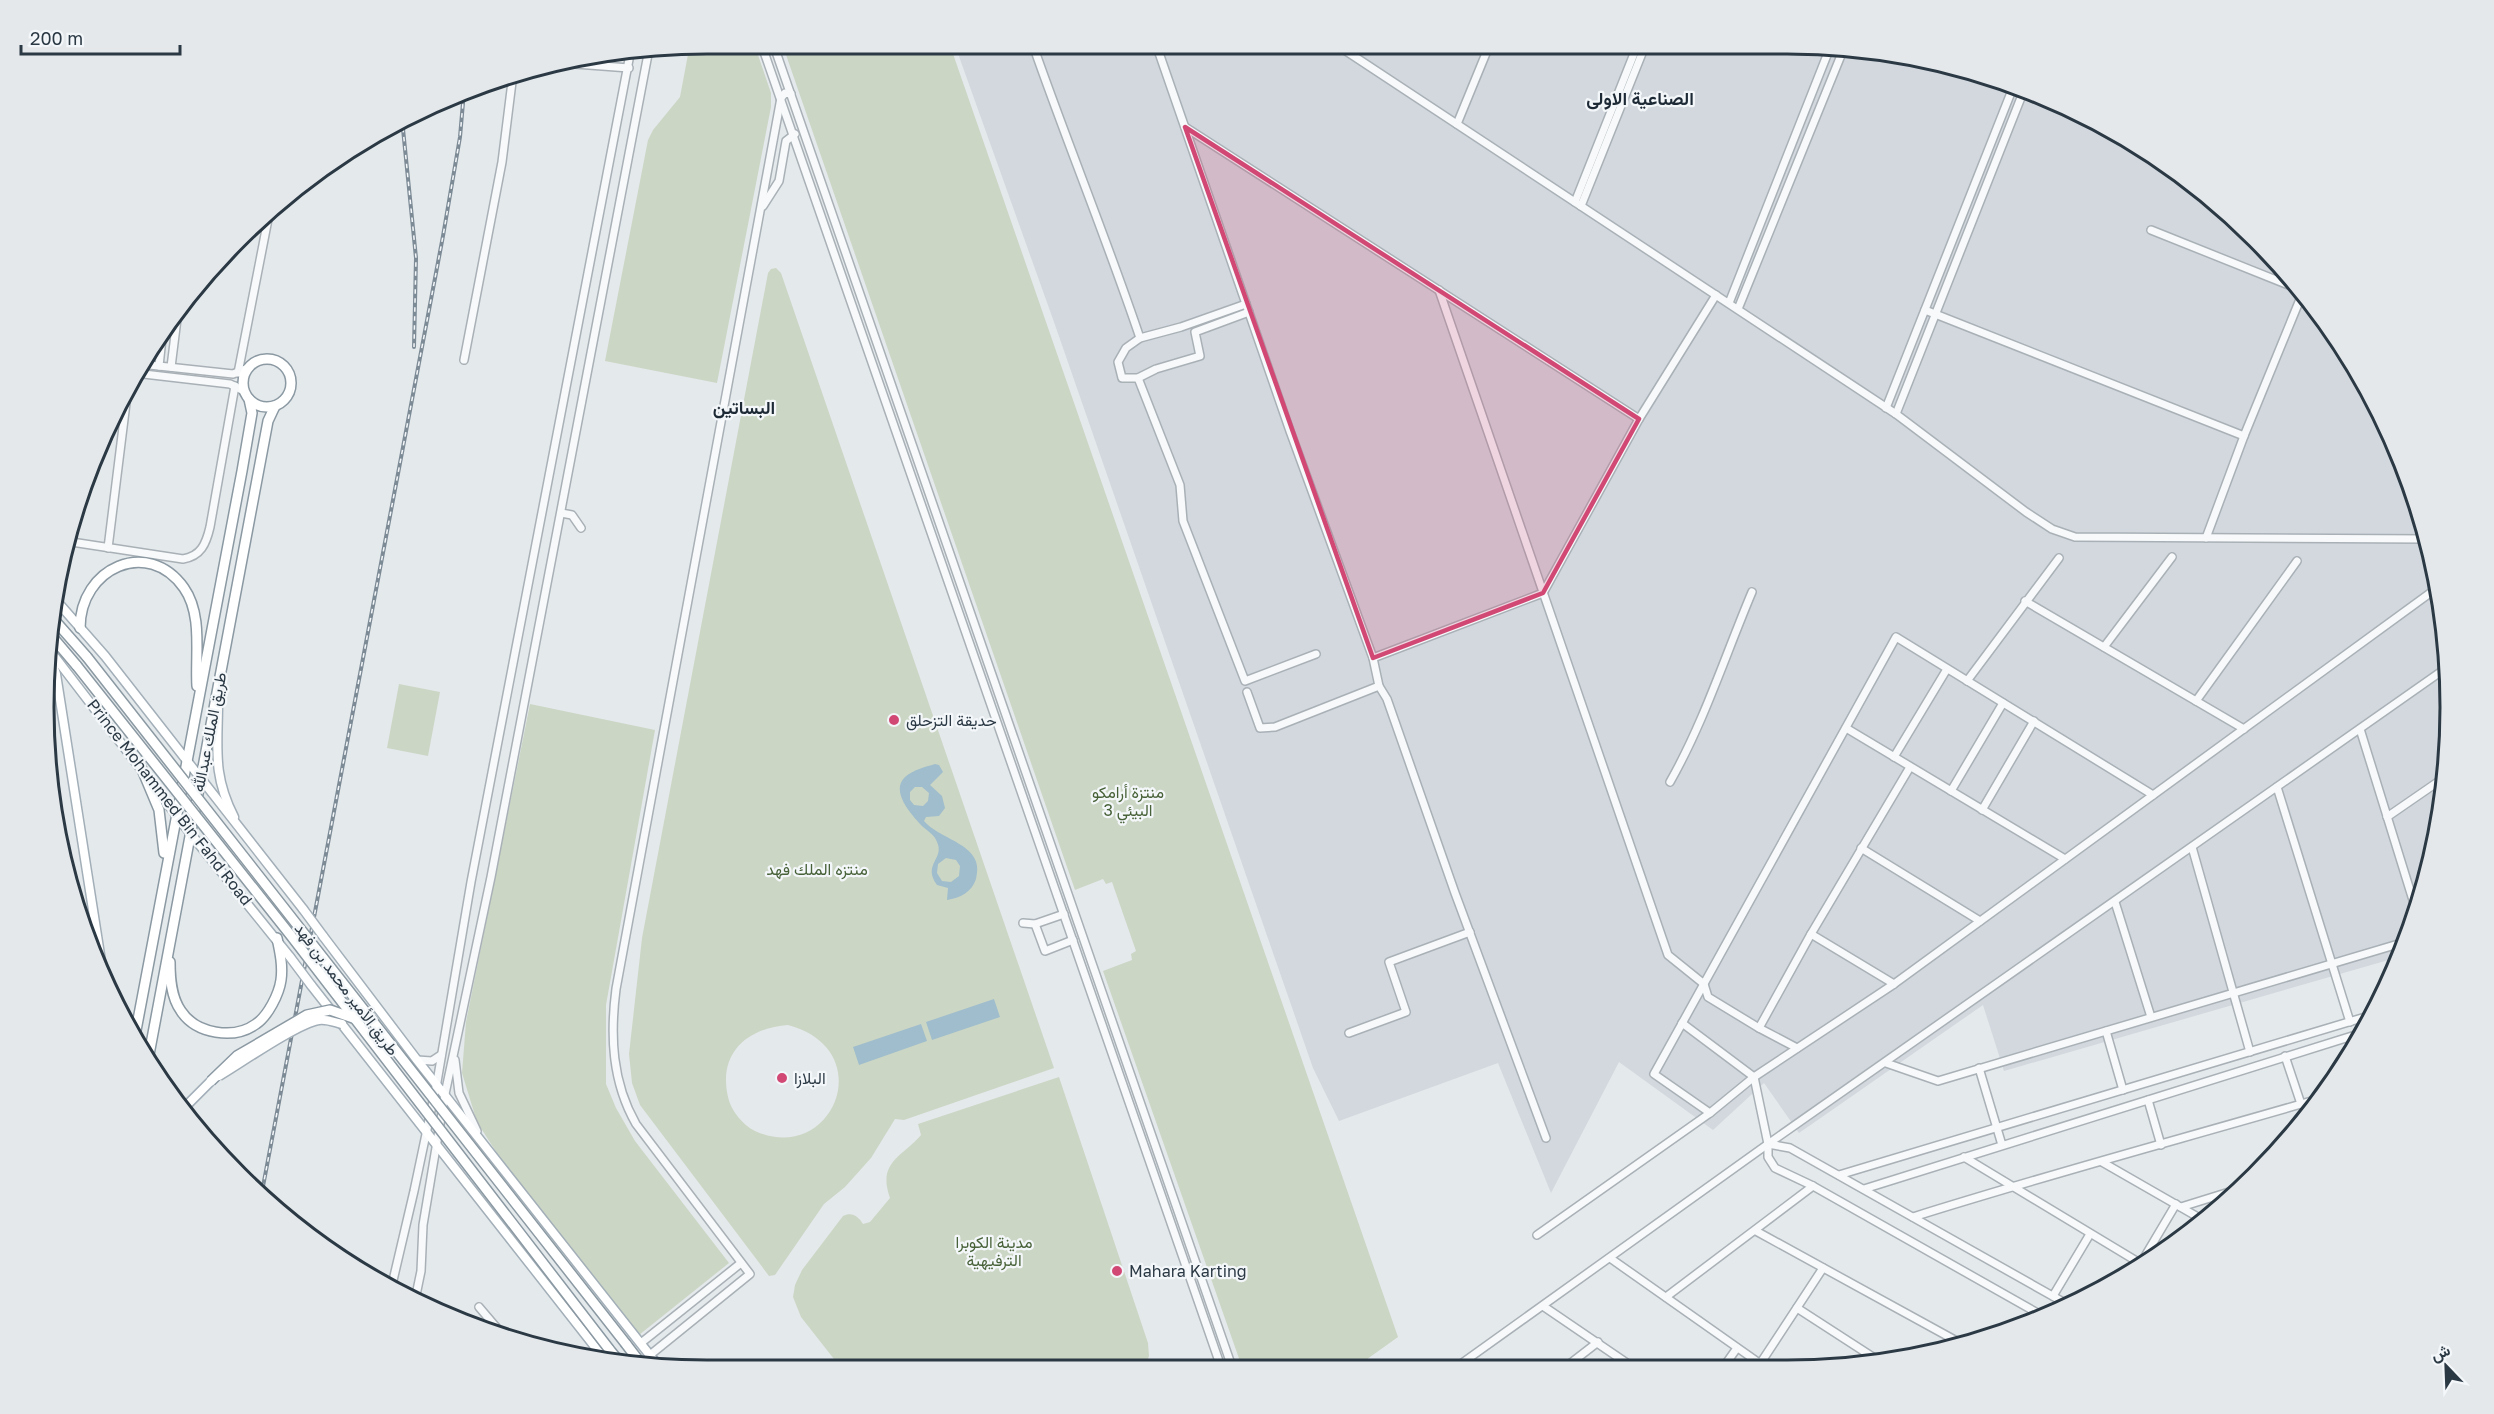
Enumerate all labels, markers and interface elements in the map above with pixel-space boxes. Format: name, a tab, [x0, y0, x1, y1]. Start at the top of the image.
scale bar	[21, 18, 180, 56]
text: 200 m	[30, 27, 83, 49]
district label: الصناعية الاولى	[1586, 87, 1694, 110]
district label: البساتين	[713, 396, 775, 419]
street label: طريق الملك عبدالله	[188, 670, 231, 794]
street label: Prince Mohammed Bin Fahd Road	[83, 695, 257, 909]
place label: حديقة التزحلق	[906, 710, 997, 731]
marker: حديقة التزحلق	[887, 713, 901, 727]
park label: منتزة أرامكو البيئي 3	[1092, 782, 1164, 824]
park label: منتزه الملك فهد	[766, 859, 868, 880]
street label: طريق الأمير محمد بن فهد	[290, 919, 403, 1060]
place label: البلازا	[794, 1068, 826, 1089]
marker: البلازا	[775, 1071, 789, 1085]
park label: مدينة الكوبرا الترفيهية	[956, 1232, 1032, 1271]
place label: Mahara Karting	[1129, 1261, 1247, 1281]
marker: Mahara Karting	[1110, 1264, 1124, 1278]
north arrow	[2416, 1336, 2476, 1396]
text: ش	[2427, 1339, 2453, 1365]

